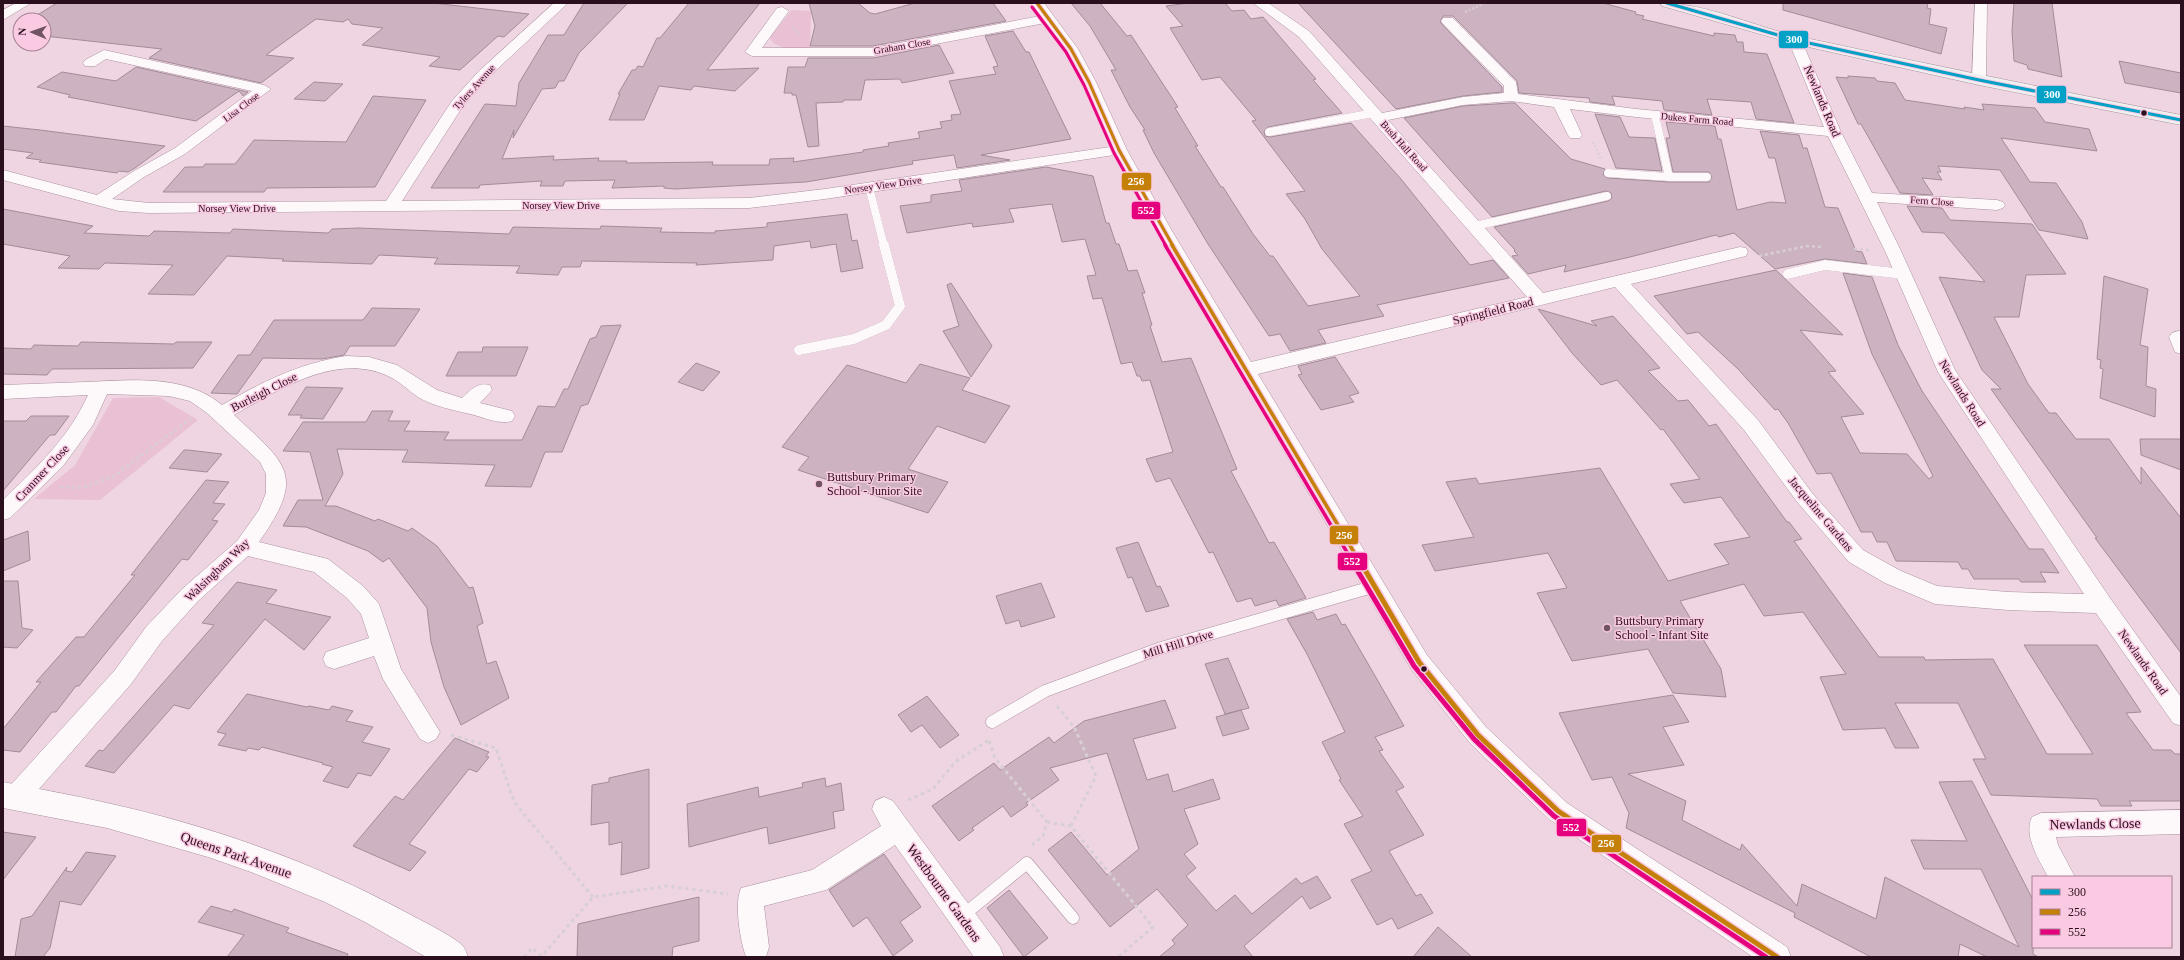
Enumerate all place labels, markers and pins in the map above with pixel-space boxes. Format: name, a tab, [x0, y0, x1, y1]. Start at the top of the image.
unlabelled marker	[2139, 108, 2149, 118]
place label: Buttsbury Primary School - Junior Site	[827, 470, 922, 498]
marker: Buttsbury Primary School - Junior Site	[814, 479, 824, 489]
place label: Buttsbury Primary School - Infant Site	[1615, 614, 1709, 642]
marker: Buttsbury Primary School - Infant Site	[1602, 623, 1612, 633]
unlabelled marker	[1419, 664, 1429, 674]

